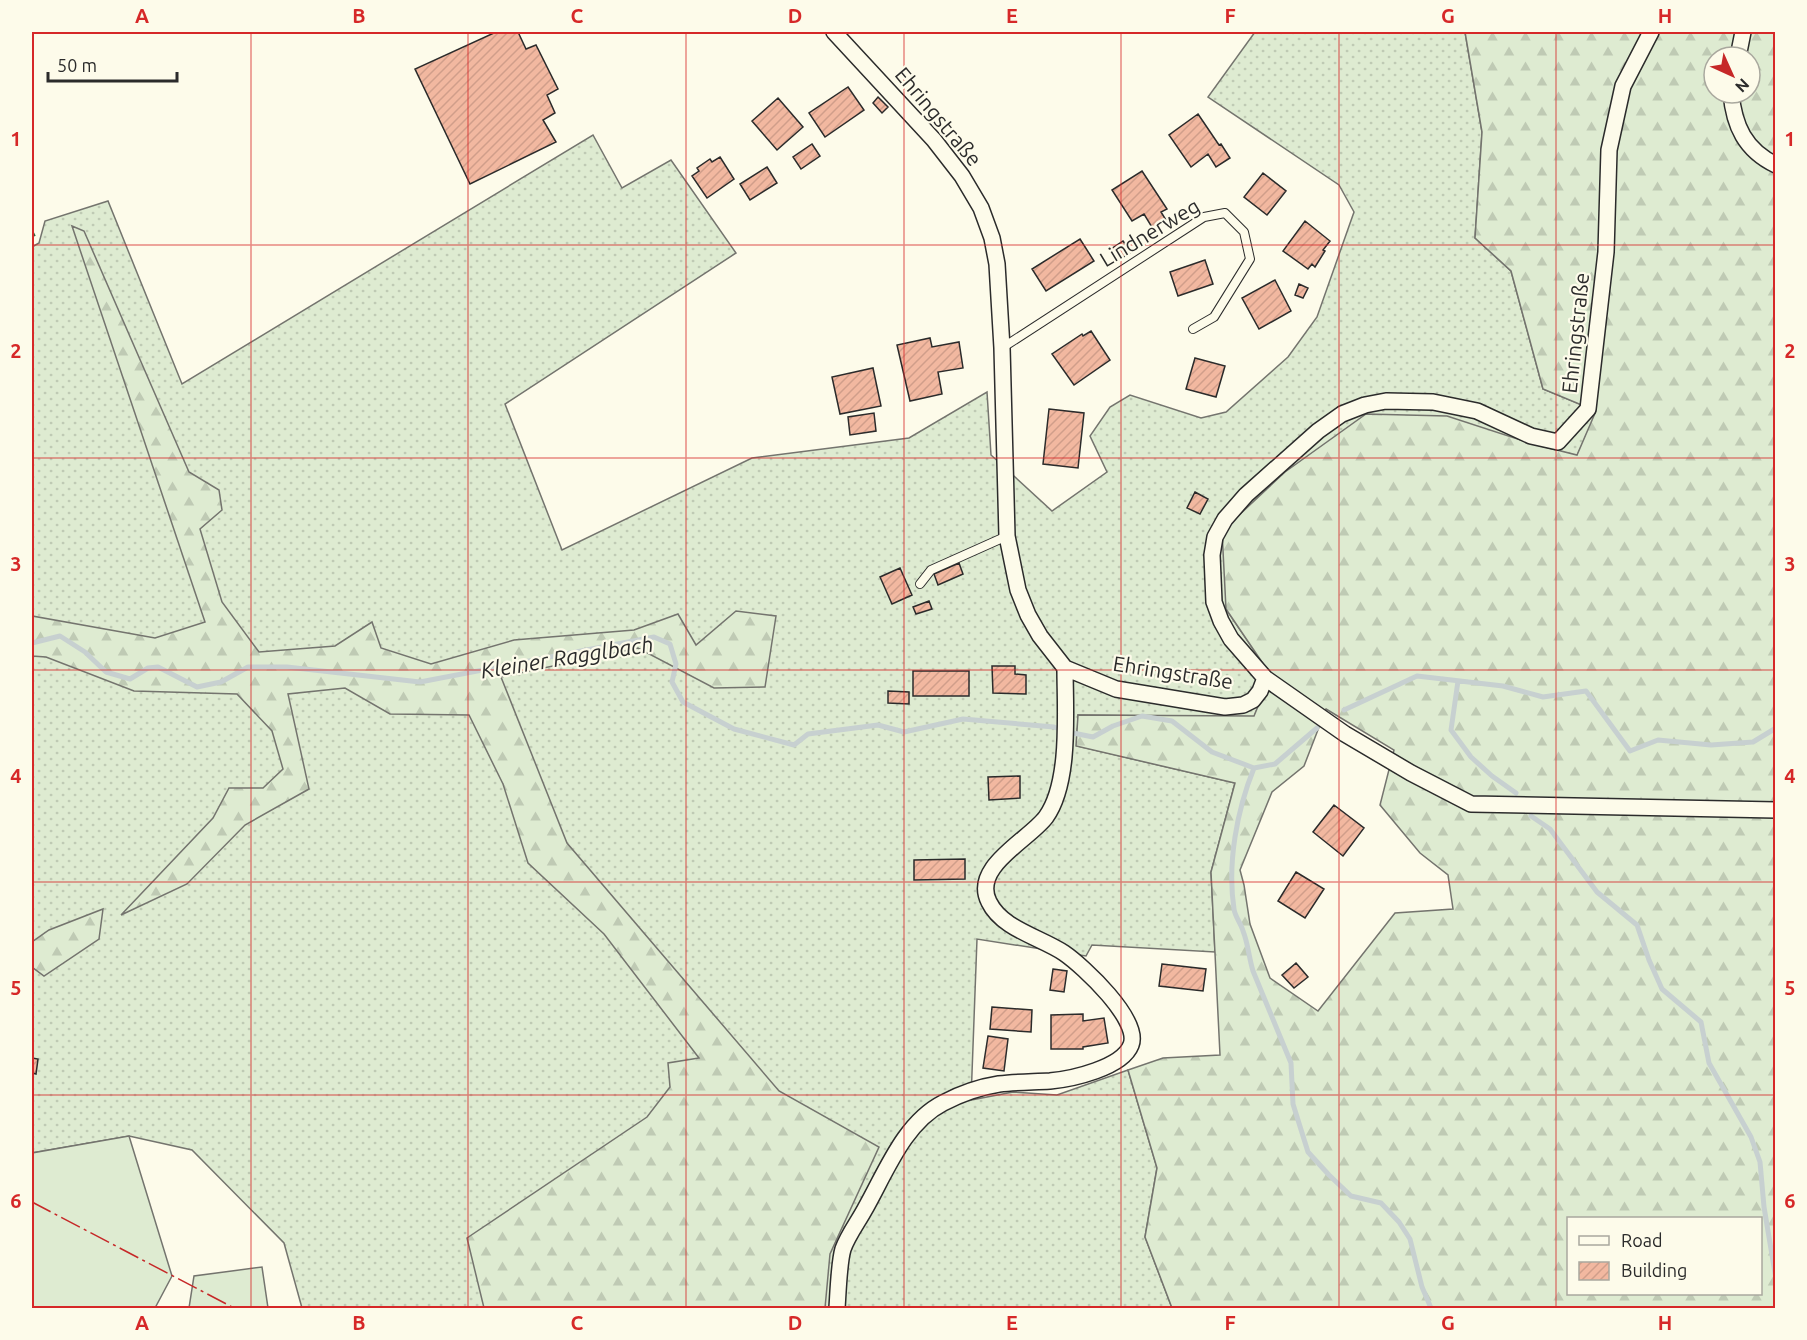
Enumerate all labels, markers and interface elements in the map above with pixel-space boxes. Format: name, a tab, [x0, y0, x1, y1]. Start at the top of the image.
text: A	[135, 4, 149, 27]
text: B	[352, 4, 366, 27]
text: C	[571, 4, 584, 27]
text: D	[788, 4, 802, 27]
text: E	[1006, 4, 1018, 27]
text: F	[1224, 4, 1236, 27]
text: G	[1441, 4, 1455, 27]
text: H	[1658, 4, 1672, 27]
scale bar	[48, 45, 177, 83]
north arrow	[1702, 45, 1762, 105]
text: 50 m	[57, 55, 97, 75]
street label: Ehringstraße	[891, 62, 987, 171]
text: N	[1732, 75, 1753, 96]
text: 1	[10, 127, 22, 150]
text: 1	[1784, 127, 1796, 150]
street label: Lindnerweg	[1095, 193, 1204, 271]
street label: Ehringstraße	[1557, 271, 1593, 394]
text: 2	[10, 339, 22, 362]
text: 2	[1784, 339, 1796, 362]
text: 3	[10, 552, 22, 575]
text: 3	[1784, 552, 1796, 575]
water label: Kleiner Ragglbach	[479, 631, 655, 682]
street label: Ehringstraße	[1111, 651, 1235, 693]
text: 4	[10, 764, 22, 787]
text: 4	[1784, 764, 1796, 787]
text: 5	[10, 976, 22, 999]
text: 5	[1784, 976, 1796, 999]
text: 6	[10, 1189, 22, 1212]
text: 6	[1784, 1189, 1796, 1212]
legend	[1567, 1217, 1762, 1295]
text: Road	[1621, 1230, 1663, 1250]
text: Building	[1621, 1260, 1687, 1280]
text: A	[135, 1311, 149, 1334]
text: B	[352, 1311, 366, 1334]
text: C	[571, 1311, 584, 1334]
text: D	[788, 1311, 802, 1334]
text: E	[1006, 1311, 1018, 1334]
text: F	[1224, 1311, 1236, 1334]
text: G	[1441, 1311, 1455, 1334]
text: H	[1658, 1311, 1672, 1334]

